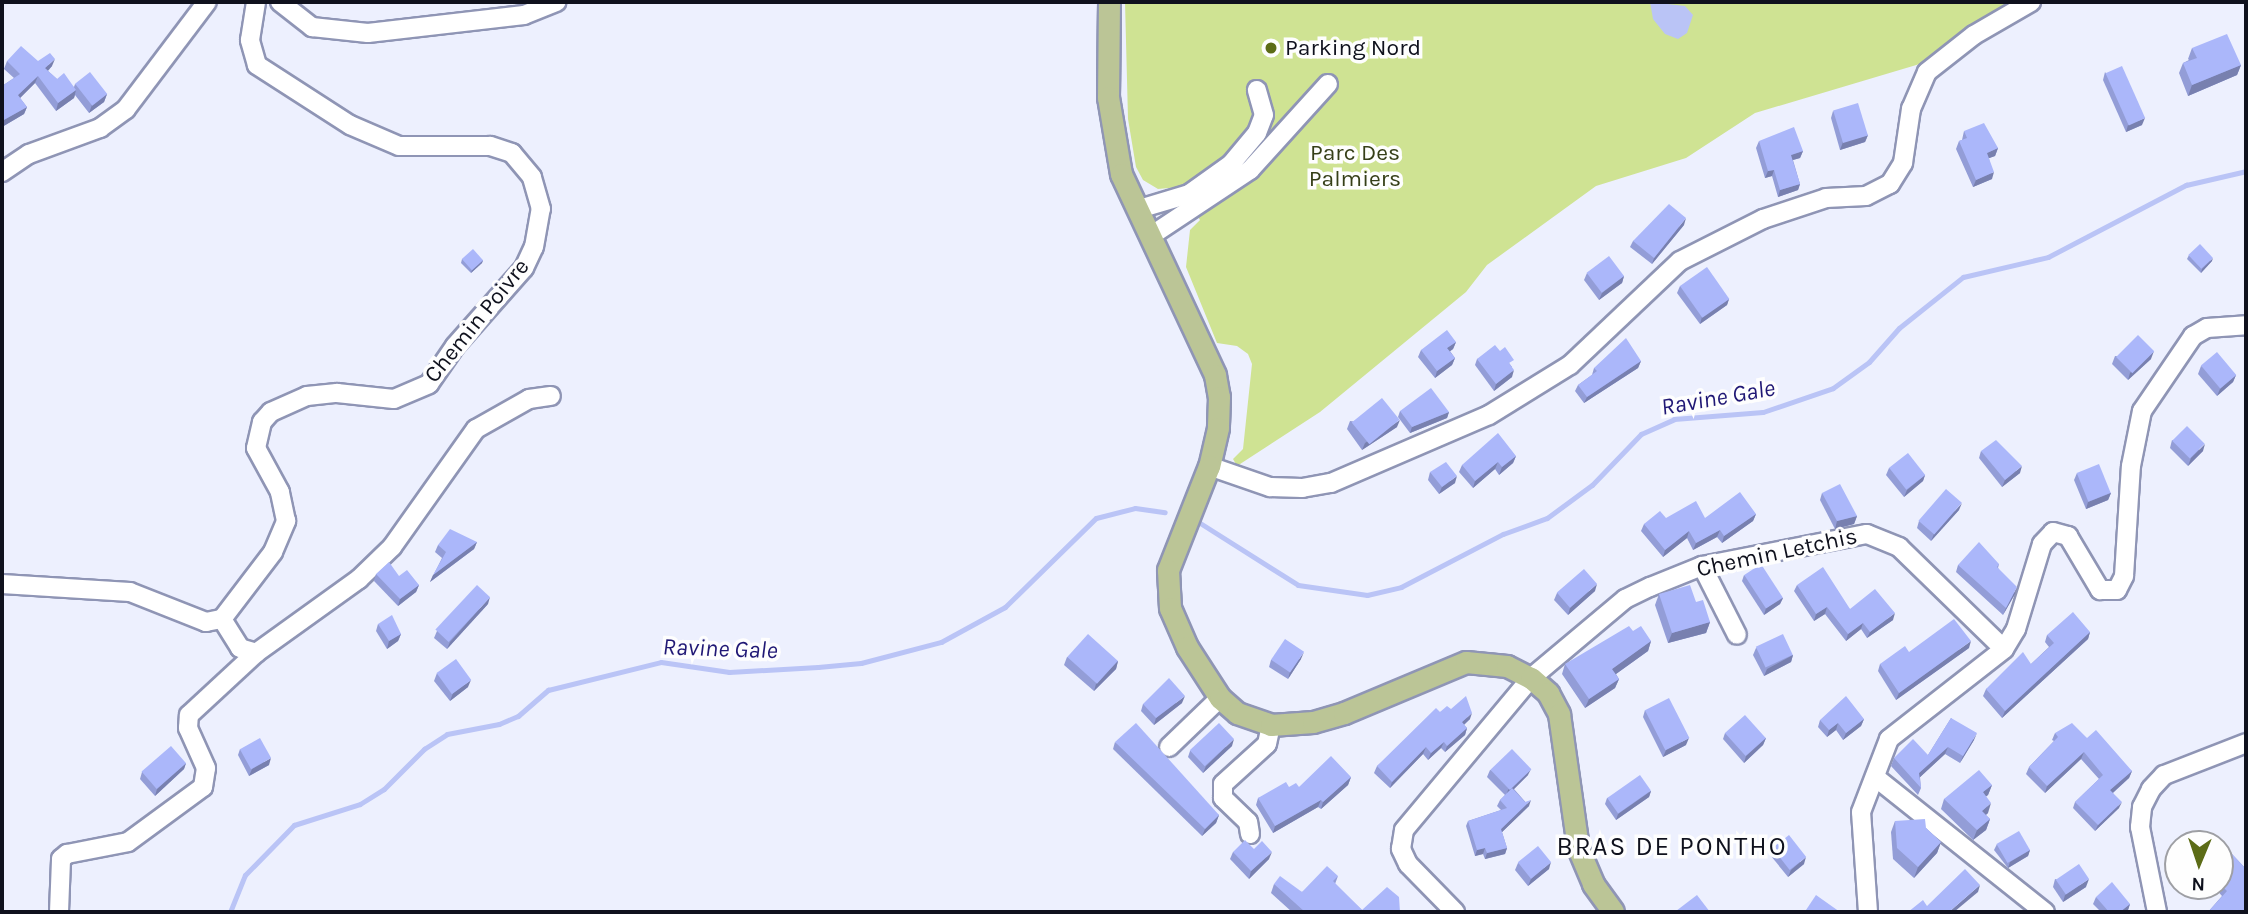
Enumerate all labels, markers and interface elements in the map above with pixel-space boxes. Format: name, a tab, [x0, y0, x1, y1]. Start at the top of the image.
place label: Parking Nord	[1285, 34, 1421, 62]
marker: Parking Nord	[1263, 40, 1279, 56]
park label: Parc Des Palmiers	[1309, 139, 1401, 193]
street label: Chemin Poivre	[419, 254, 535, 388]
water label: Ravine Gale	[1659, 374, 1777, 422]
street label: Chemin Letchis	[1694, 523, 1860, 583]
water label: Ravine Gale	[662, 633, 778, 665]
north arrow	[2164, 830, 2234, 900]
district label: BRAS DE PONTHO	[1558, 831, 1786, 863]
text: N	[2191, 873, 2206, 895]

